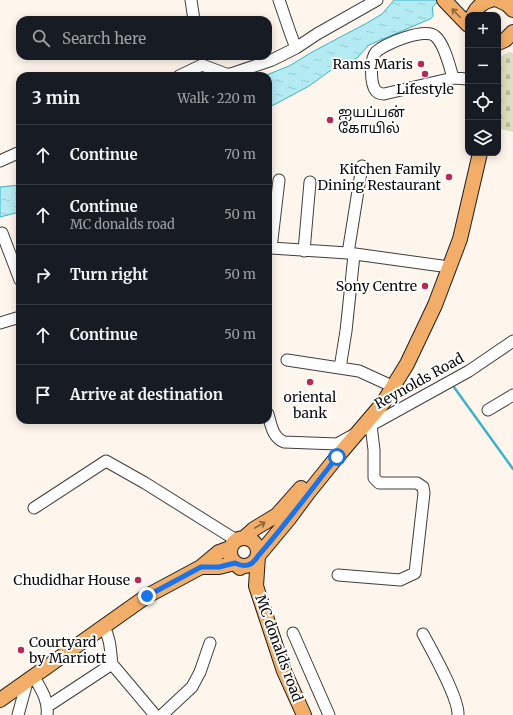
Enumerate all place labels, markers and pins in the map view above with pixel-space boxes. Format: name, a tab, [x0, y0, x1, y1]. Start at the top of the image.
place label: Rams Maris	[333, 55, 413, 73]
marker: Rams Maris	[416, 59, 426, 69]
marker: Lifestyle	[420, 69, 430, 79]
place label: Lifestyle	[396, 80, 454, 98]
place label: ஐயப்பன் கோயில்	[338, 103, 406, 137]
marker: ஐயப்பன் கோயில்	[325, 115, 335, 125]
place label: Kitchen Family Dining Restaurant	[318, 160, 442, 194]
marker: Kitchen Family Dining Restaurant	[444, 172, 454, 182]
place label: Sony Centre	[336, 277, 417, 295]
marker: Sony Centre	[420, 281, 430, 291]
marker: oriental bank	[305, 377, 315, 387]
place label: oriental bank	[284, 388, 337, 422]
place label: Chudidhar House	[13, 571, 130, 589]
marker: Chudidhar House	[133, 575, 143, 585]
place label: Courtyard by Marriott	[28, 633, 107, 667]
marker: Courtyard by Marriott	[16, 645, 26, 655]

